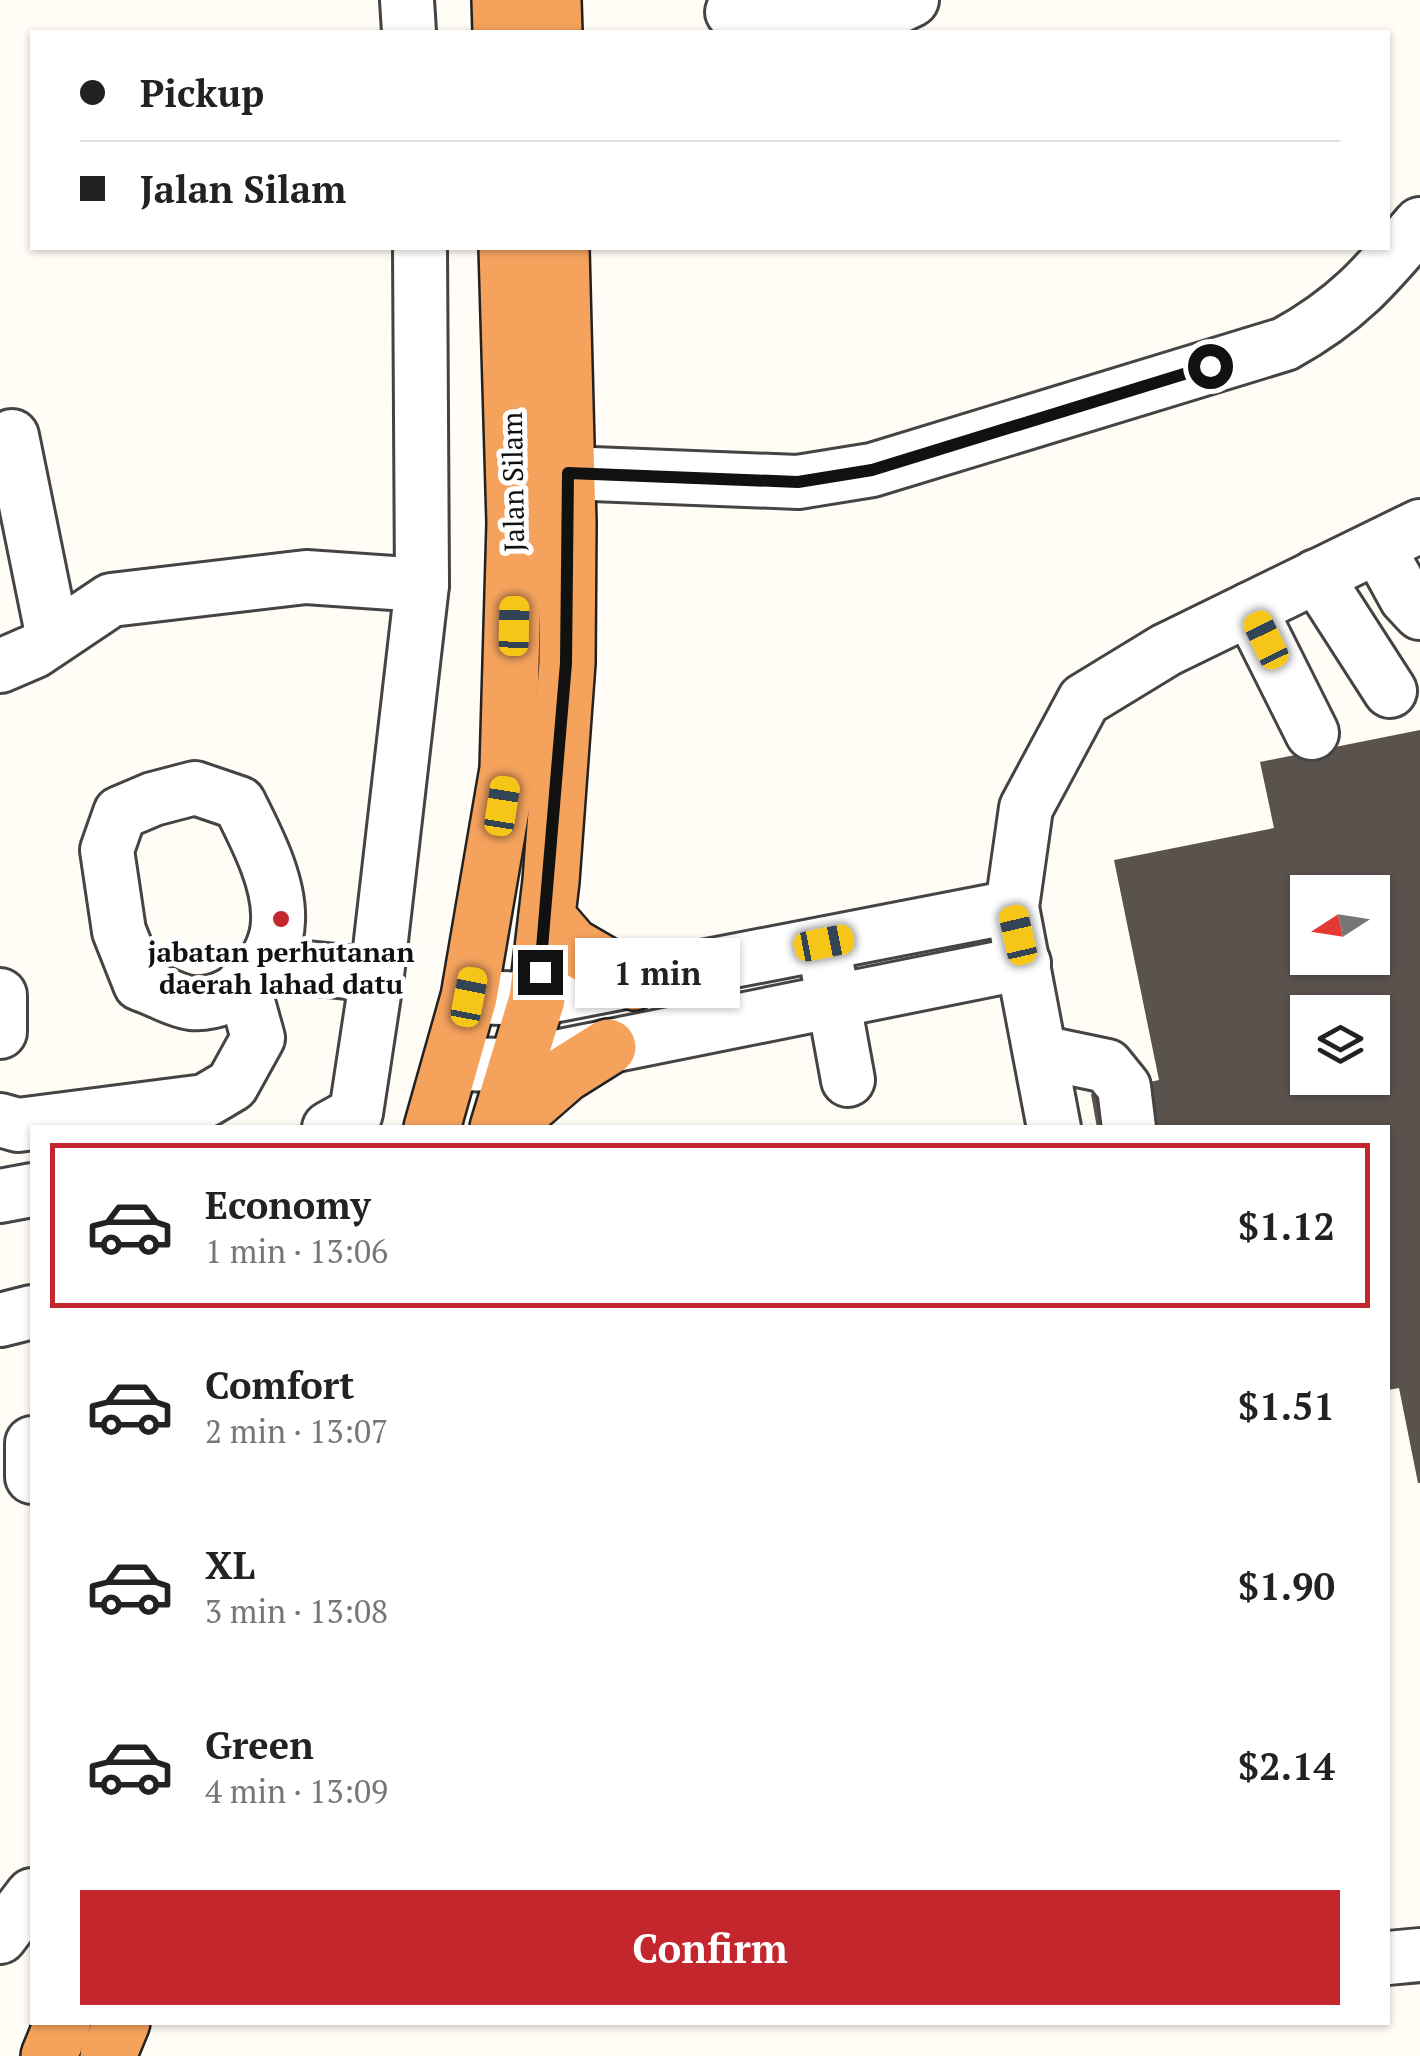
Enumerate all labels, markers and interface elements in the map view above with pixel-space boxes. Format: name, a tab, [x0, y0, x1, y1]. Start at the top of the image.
text: Pickup	[140, 68, 264, 118]
text: Jalan Silam	[140, 164, 346, 214]
route start	[1188, 344, 1233, 389]
street label: Jalan Silam	[493, 412, 532, 552]
car	[498, 596, 530, 656]
car	[1239, 606, 1293, 674]
car	[482, 774, 522, 838]
north arrow	[1290, 875, 1390, 975]
map controls	[1290, 875, 1390, 1095]
car	[997, 902, 1039, 968]
marker: jabatan perhutanan daerah lahad datu	[270, 908, 292, 930]
car	[792, 923, 856, 963]
place label: jabatan perhutanan daerah lahad datu	[148, 933, 414, 1002]
callout: 1 min	[575, 937, 740, 1007]
route end	[518, 950, 563, 995]
text: 1 min	[614, 952, 701, 994]
car	[449, 965, 489, 1029]
button: layers	[1290, 995, 1390, 1095]
text: Economy	[205, 1180, 371, 1230]
icon: car	[85, 1181, 175, 1271]
text: $1.12	[1238, 1201, 1335, 1251]
text: 1 min · 13:06	[205, 1230, 388, 1272]
text: Comfort	[205, 1360, 354, 1410]
icon: car	[85, 1361, 175, 1451]
text: $1.51	[1238, 1381, 1335, 1431]
text: 2 min · 13:07	[205, 1410, 388, 1452]
text: XL	[205, 1540, 255, 1590]
icon: car	[85, 1541, 175, 1631]
text: $1.90	[1238, 1561, 1335, 1611]
text: 3 min · 13:08	[205, 1590, 388, 1632]
text: Green	[205, 1720, 314, 1770]
icon: car	[85, 1721, 175, 1811]
text: $2.14	[1238, 1741, 1335, 1791]
text: 4 min · 13:09	[205, 1770, 388, 1812]
button: Confirm	[80, 1890, 1340, 2005]

